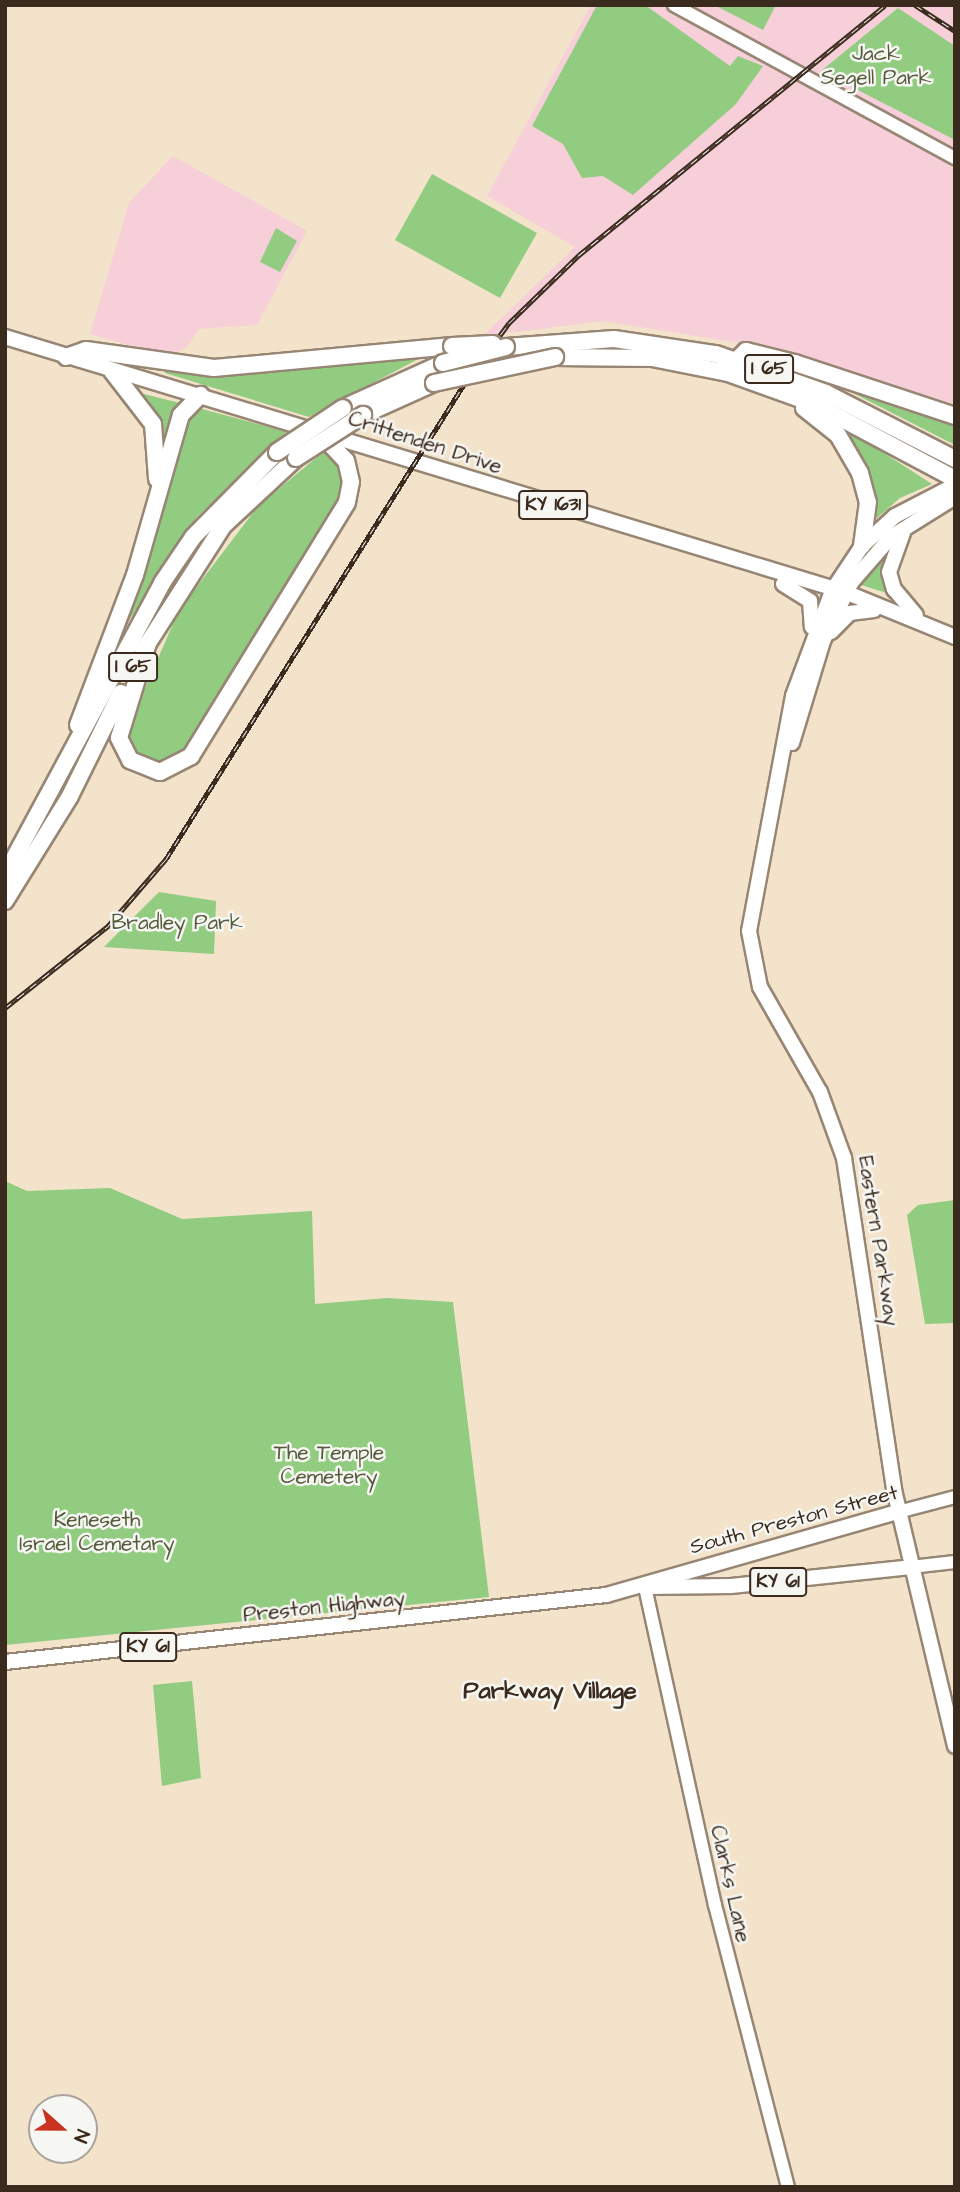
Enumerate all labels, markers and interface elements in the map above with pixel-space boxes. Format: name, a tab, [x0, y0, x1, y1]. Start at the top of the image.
park label: Jack Segell Park	[821, 41, 931, 91]
road number: I 65	[743, 354, 795, 384]
street label: Crittenden Drive	[345, 406, 505, 480]
road number: KY 1631	[518, 490, 588, 520]
road number: I 65	[107, 652, 159, 682]
park label: Bradley Park	[111, 910, 243, 936]
street label: Eastern Parkway	[852, 1154, 904, 1328]
park label: The Temple Cemetery	[274, 1440, 384, 1490]
street label: South Preston Street	[687, 1480, 901, 1560]
park label: Keneseth Israel Cemetary	[19, 1507, 175, 1557]
road number: KY 61	[748, 1566, 808, 1598]
street label: Preston Highway	[242, 1586, 406, 1628]
road number: KY 61	[118, 1632, 178, 1662]
district label: Parkway Village	[463, 1678, 637, 1706]
street label: Clarks Lane	[704, 1823, 756, 1945]
north arrow	[28, 2094, 98, 2164]
text: N	[66, 2126, 96, 2146]

